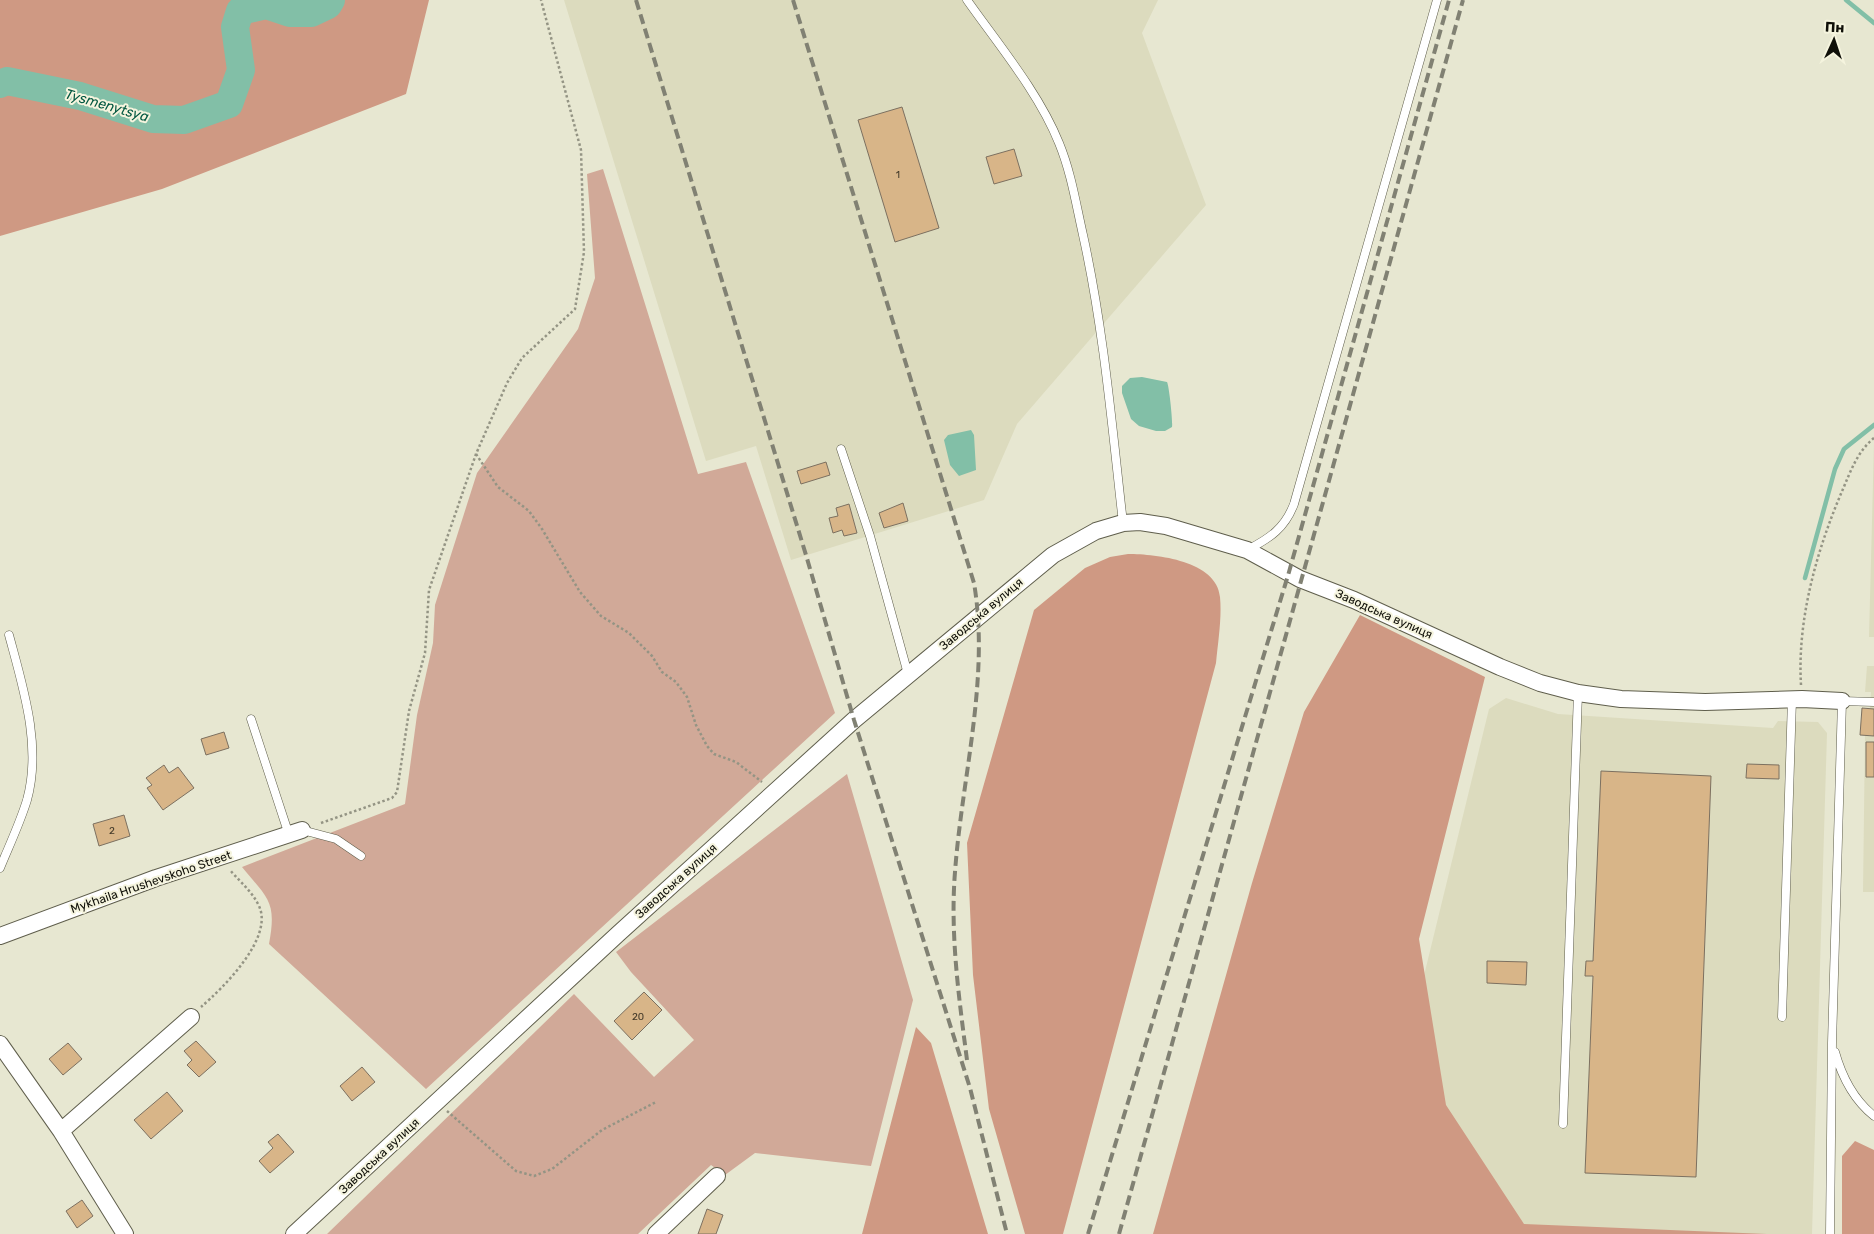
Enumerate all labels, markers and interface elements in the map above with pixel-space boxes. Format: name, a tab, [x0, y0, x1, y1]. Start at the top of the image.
north arrow	[1809, 15, 1859, 65]
text: Пн	[1825, 19, 1845, 37]
water label: Tysmenytsya	[63, 85, 151, 126]
house number: 1	[896, 169, 900, 181]
street label: Заводська вулиця	[936, 575, 1026, 653]
street label: Заводська вулиця	[1333, 586, 1435, 642]
house number: 2	[109, 825, 115, 837]
street label: Заводська вулиця	[632, 841, 720, 921]
street label: Mykhaila Hrushevskoho Street	[69, 848, 234, 916]
house number: 20	[632, 1011, 644, 1023]
street label: Заводська вулиця	[336, 1115, 422, 1197]

